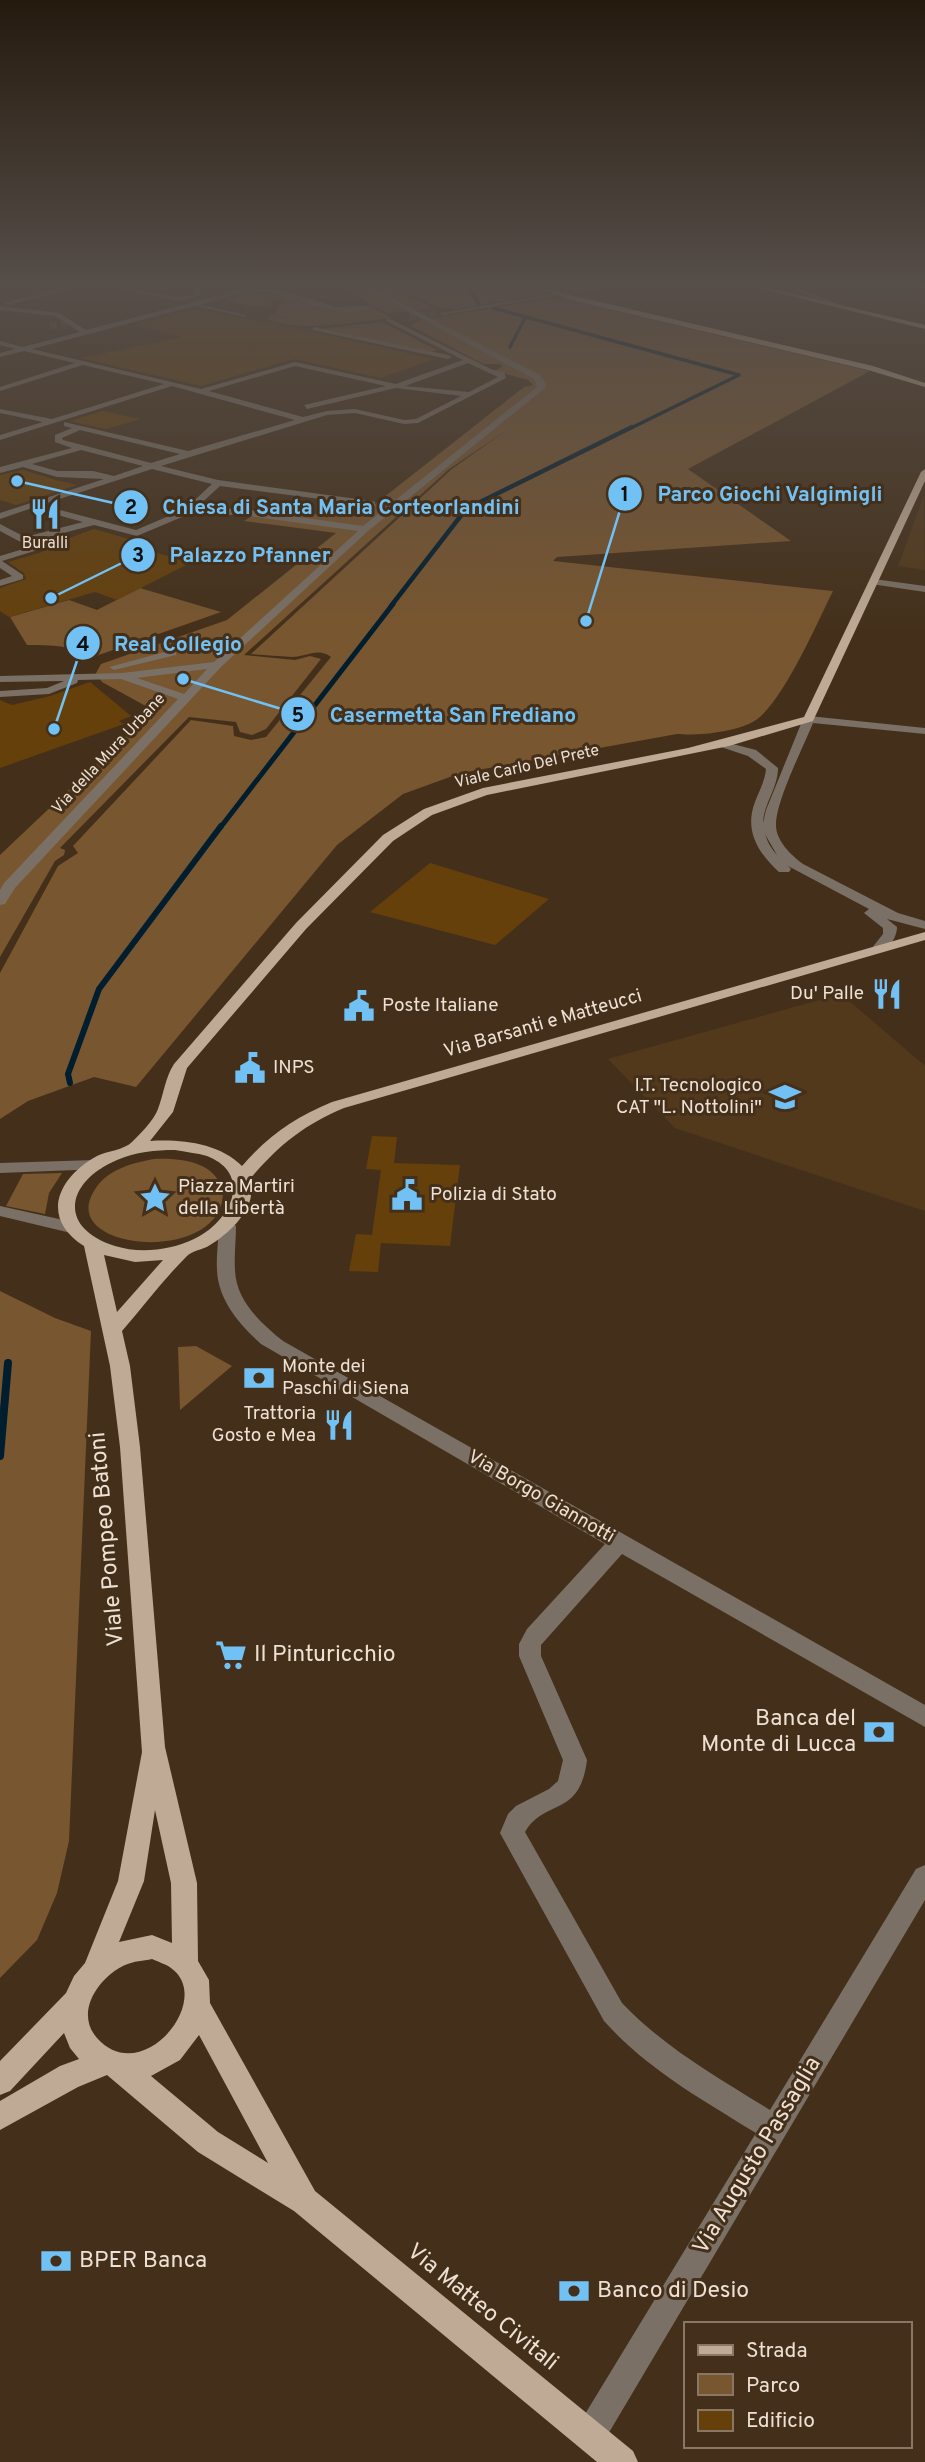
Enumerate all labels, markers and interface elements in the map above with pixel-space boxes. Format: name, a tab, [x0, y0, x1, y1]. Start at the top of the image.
callout: Parco Giochi Valgimigli	[608, 473, 897, 515]
text: 1	[621, 482, 629, 509]
text: Parco Giochi Valgimigli	[658, 482, 883, 509]
callout: Chiesa di Santa Maria Corteorlandini	[113, 486, 533, 528]
text: 2	[125, 495, 137, 522]
text: Chiesa di Santa Maria Corteorlandini	[162, 495, 520, 522]
restaurant icon: Buralli	[28, 497, 62, 531]
place label: Buralli	[22, 534, 68, 554]
callout: Palazzo Pfanner	[120, 534, 344, 576]
text: 3	[132, 543, 144, 570]
text: Palazzo Pfanner	[170, 543, 331, 570]
callout: Real Collegio	[65, 622, 256, 664]
text: 4	[76, 632, 90, 659]
text: Real Collegio	[114, 632, 242, 659]
street label: Via della Mura Urbane	[48, 689, 170, 819]
callout: Casermetta San Frediano	[281, 693, 590, 735]
text: 5	[292, 703, 304, 730]
text: Casermetta San Frediano	[330, 703, 576, 730]
street label: Viale Carlo Del Prete	[453, 741, 601, 793]
restaurant icon: Du' Palle	[870, 977, 904, 1011]
place label: Du' Palle	[790, 982, 864, 1006]
street label: Via Barsanti e Matteucci	[441, 984, 645, 1064]
public building icon: Poste Italiane	[342, 989, 376, 1023]
place label: Poste Italiane	[382, 994, 498, 1018]
public building icon: INPS	[233, 1051, 267, 1085]
place label: INPS	[273, 1056, 315, 1080]
place label: I.T. Tecnologico CAT "L. Nottolini"	[616, 1074, 762, 1120]
school or university icon: I.T. Tecnologico CAT "L. Nottolini"	[768, 1080, 802, 1114]
place label: Piazza Martiri della Libertà	[178, 1175, 295, 1221]
public building icon: Polizia di Stato	[390, 1178, 424, 1212]
place icon: Piazza Martiri della Libertà	[138, 1181, 172, 1215]
place label: Polizia di Stato	[430, 1183, 557, 1207]
place label: Monte dei Paschi di Siena	[282, 1355, 409, 1401]
bank icon: Monte dei Paschi di Siena	[242, 1361, 276, 1395]
place label: Trattoria Gosto e Mea	[212, 1402, 316, 1448]
restaurant icon: Trattoria Gosto e Mea	[322, 1408, 356, 1442]
street label: Viale Pompeo Batoni	[84, 1431, 132, 1647]
street label: Via Borgo Giannotti	[463, 1445, 619, 1549]
supermarket icon: Il Pinturicchio	[214, 1638, 248, 1672]
place label: Il Pinturicchio	[254, 1641, 396, 1670]
place label: Banca del Monte di Lucca	[701, 1705, 856, 1760]
bank icon: Banca del Monte di Lucca	[862, 1715, 896, 1749]
street label: Via Augusto Passaglia	[687, 2052, 829, 2260]
street label: Via Matteo Civitali	[400, 2238, 564, 2378]
bank icon: BPER Banca	[39, 2244, 73, 2278]
place label: BPER Banca	[79, 2247, 207, 2276]
bank icon: Banco di Desio	[557, 2274, 591, 2308]
place label: Banco di Desio	[597, 2277, 749, 2306]
legend	[684, 2322, 911, 2448]
text: Strada	[746, 2338, 807, 2365]
text: Parco	[746, 2373, 800, 2400]
text: Edificio	[746, 2408, 815, 2435]

